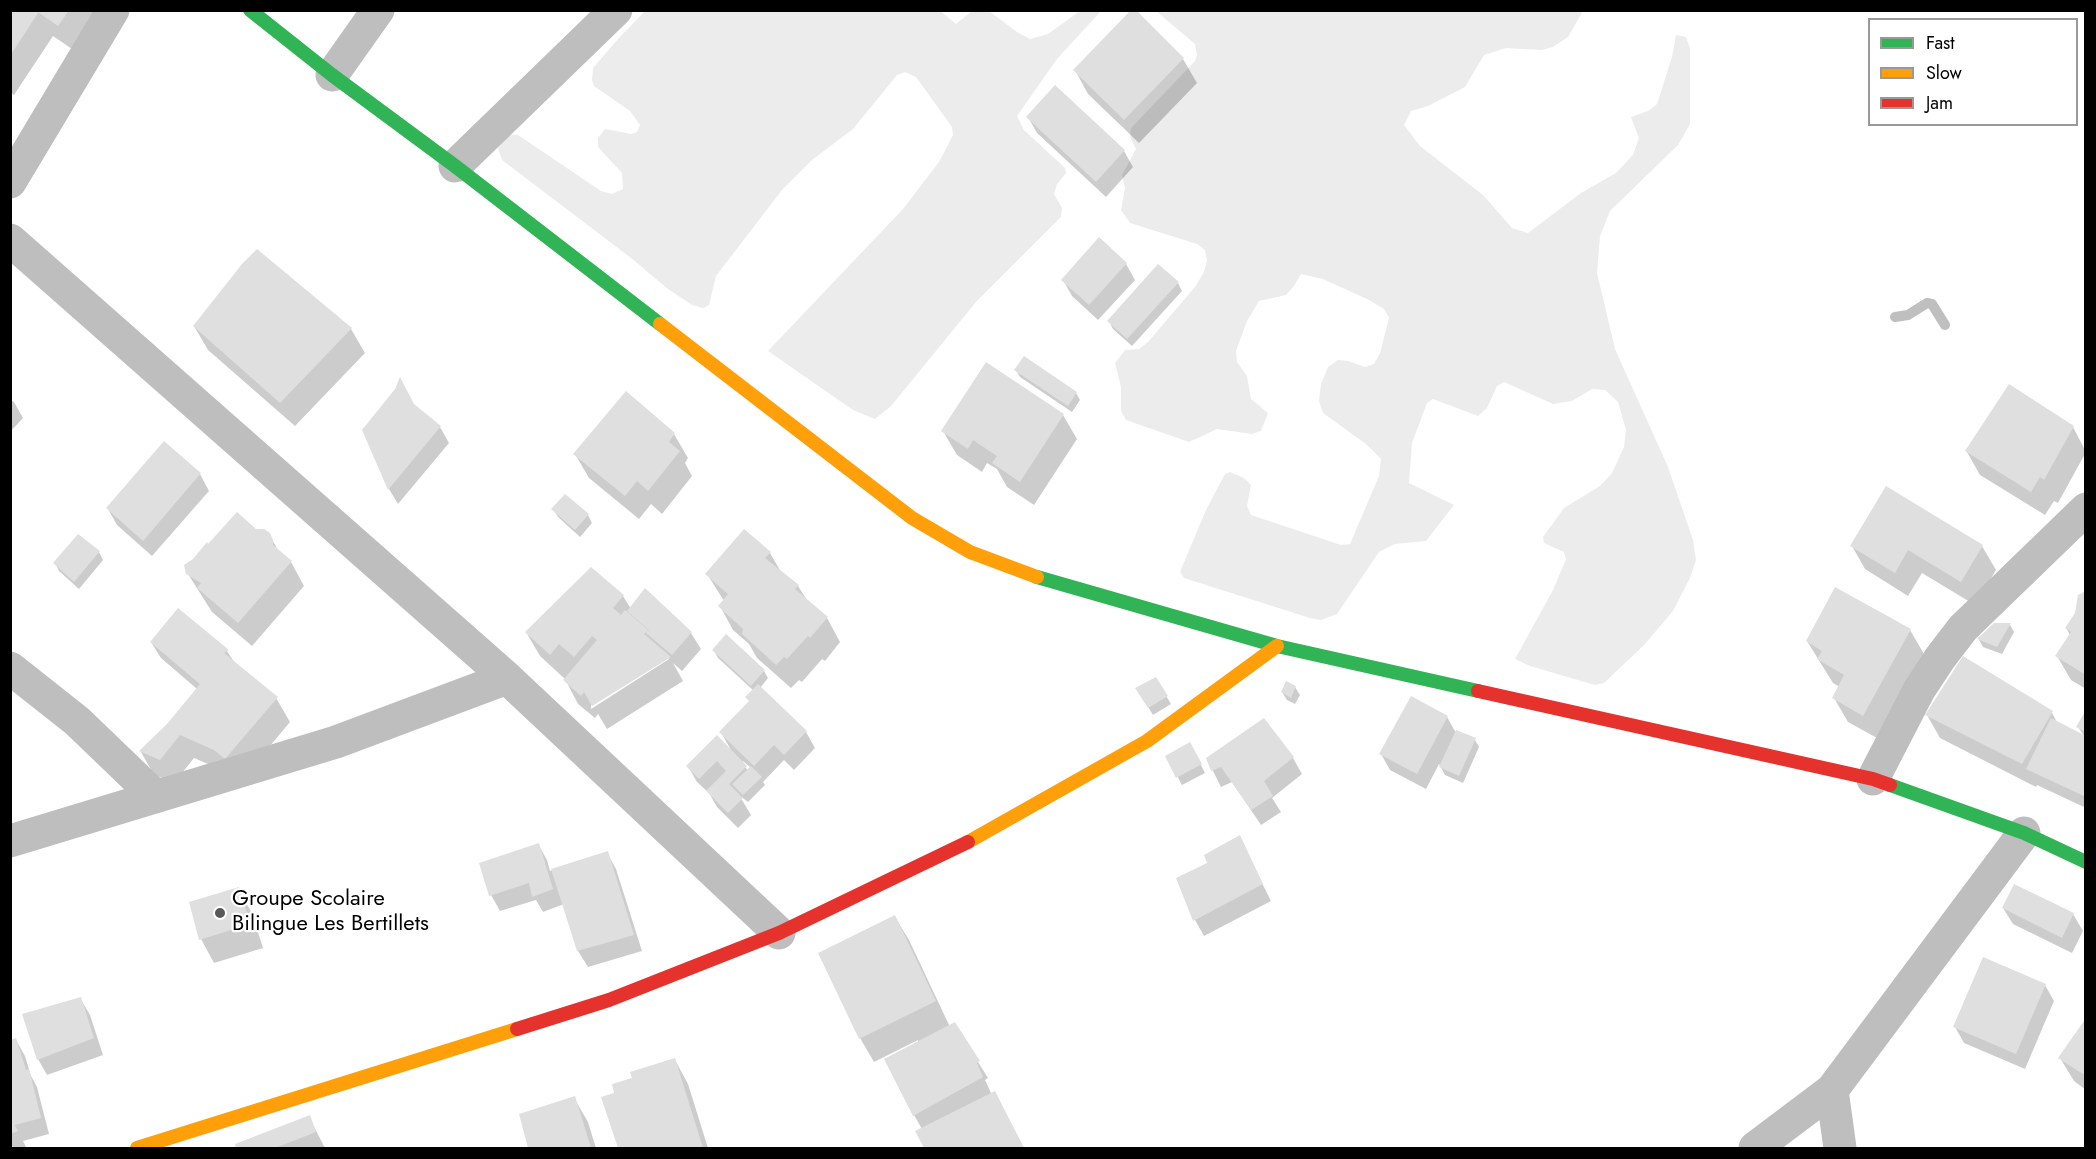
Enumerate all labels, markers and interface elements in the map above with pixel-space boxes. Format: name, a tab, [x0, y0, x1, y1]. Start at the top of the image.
legend	[1868, 18, 2078, 126]
text: Fast	[1926, 30, 1955, 56]
text: Slow	[1926, 60, 1962, 86]
text: Jam	[1926, 90, 1953, 116]
place label: Groupe Scolaire Bilingue Les Bertillets	[232, 887, 429, 938]
marker: Groupe Scolaire Bilingue Les Bertillets	[213, 906, 227, 920]

